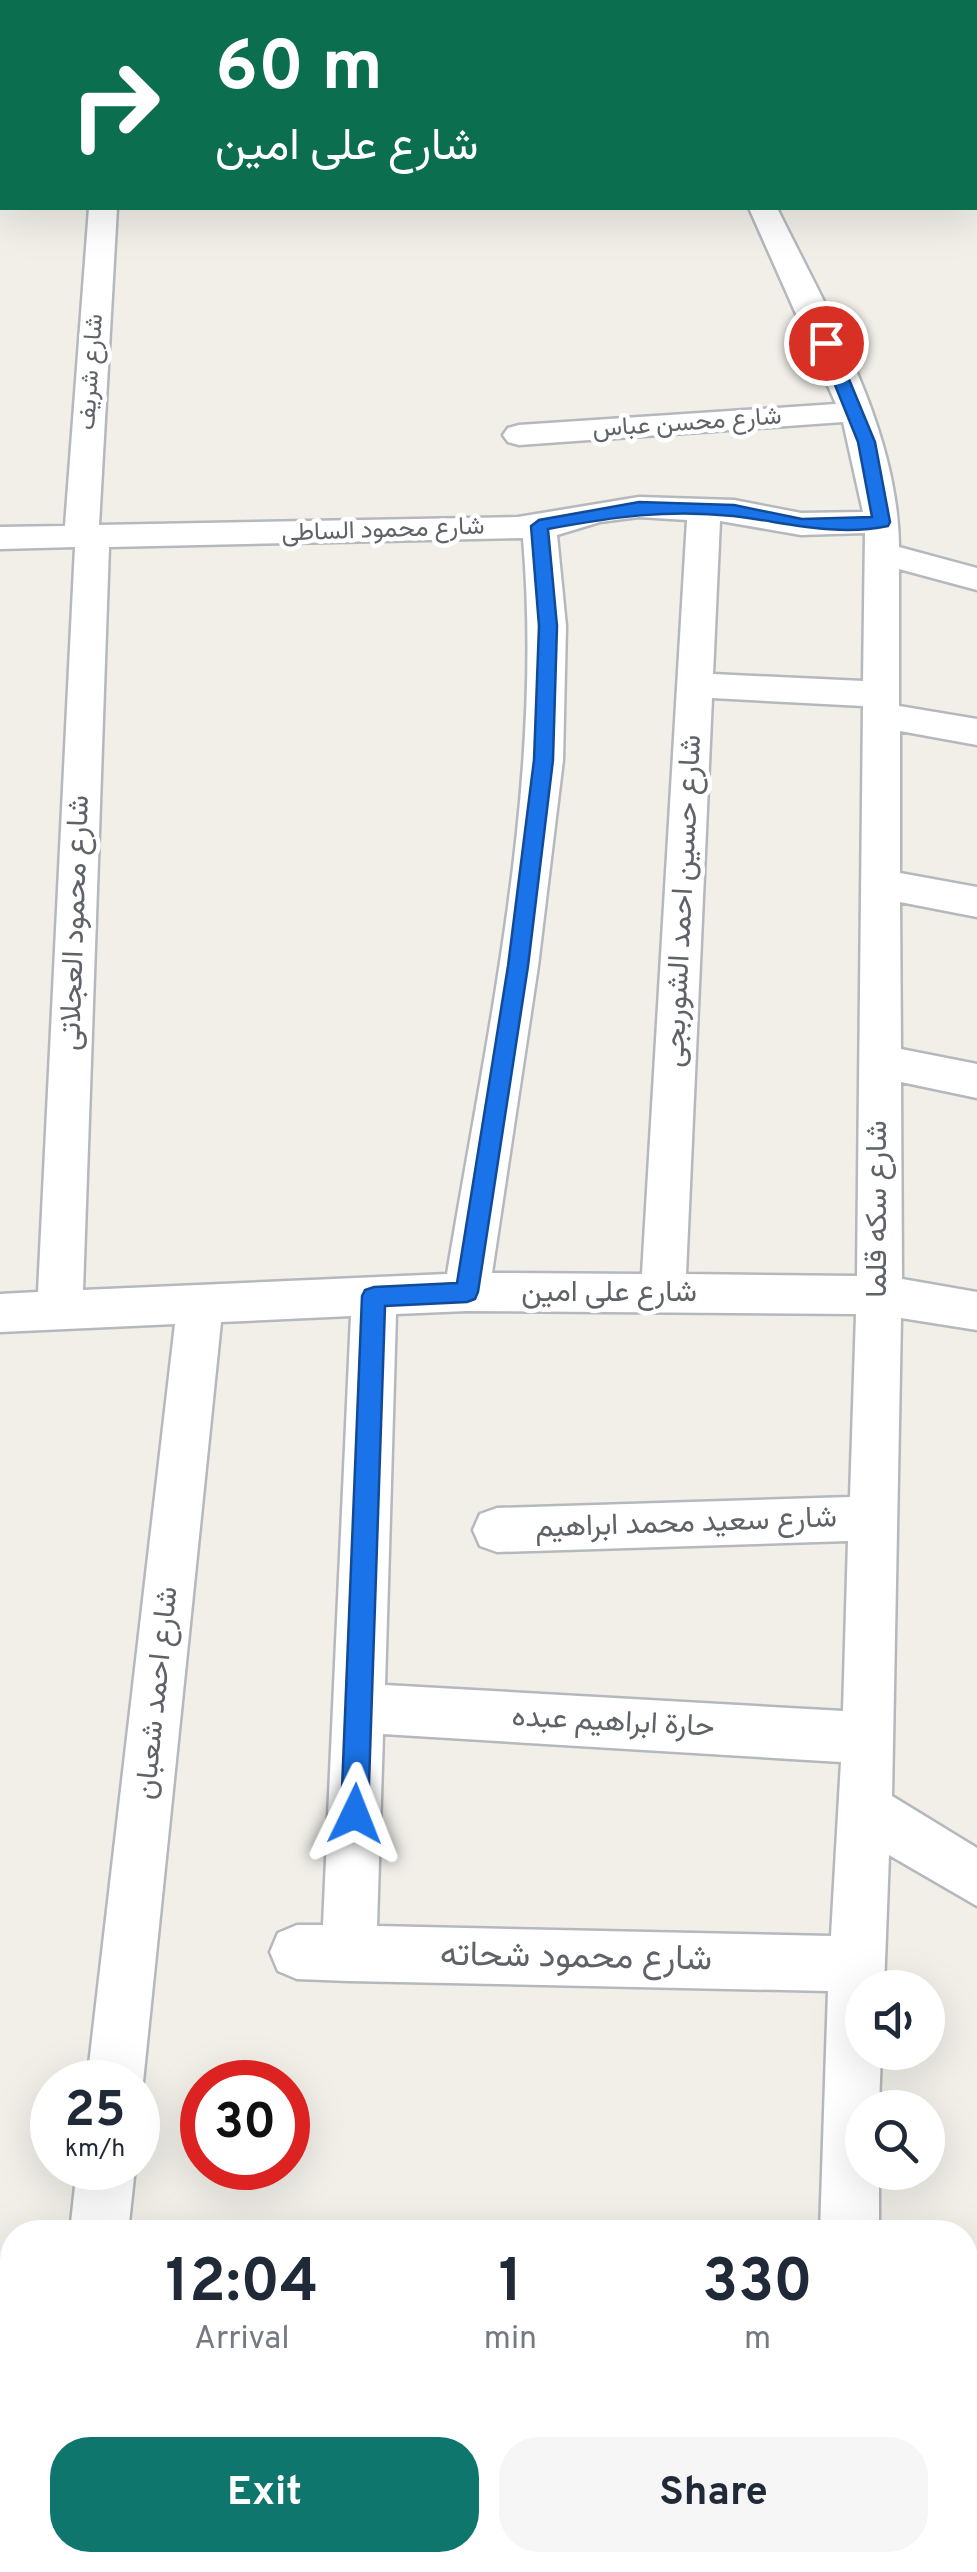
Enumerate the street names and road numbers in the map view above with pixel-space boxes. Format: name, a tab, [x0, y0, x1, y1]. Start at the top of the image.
street label: شارع شريف	[72, 313, 112, 431]
street label: شارع محسن عباس	[591, 401, 783, 447]
street label: شارع محمود الساطى	[281, 511, 485, 551]
street label: شارع حسين احمد الشوربجى	[657, 734, 711, 1068]
street label: شارع محمود العجلاتى	[53, 795, 99, 1051]
street label: شارع سكه قلما	[860, 1120, 897, 1298]
street label: شارع على امين	[521, 1275, 697, 1312]
street label: شارع سعيد محمد ابراهيم	[535, 1500, 837, 1548]
street label: شارع احمد شعبان	[128, 1585, 188, 1801]
street label: حارة ابراهيم عبده	[511, 1699, 715, 1747]
street label: شارع محمود شحاته	[440, 1934, 712, 1982]

